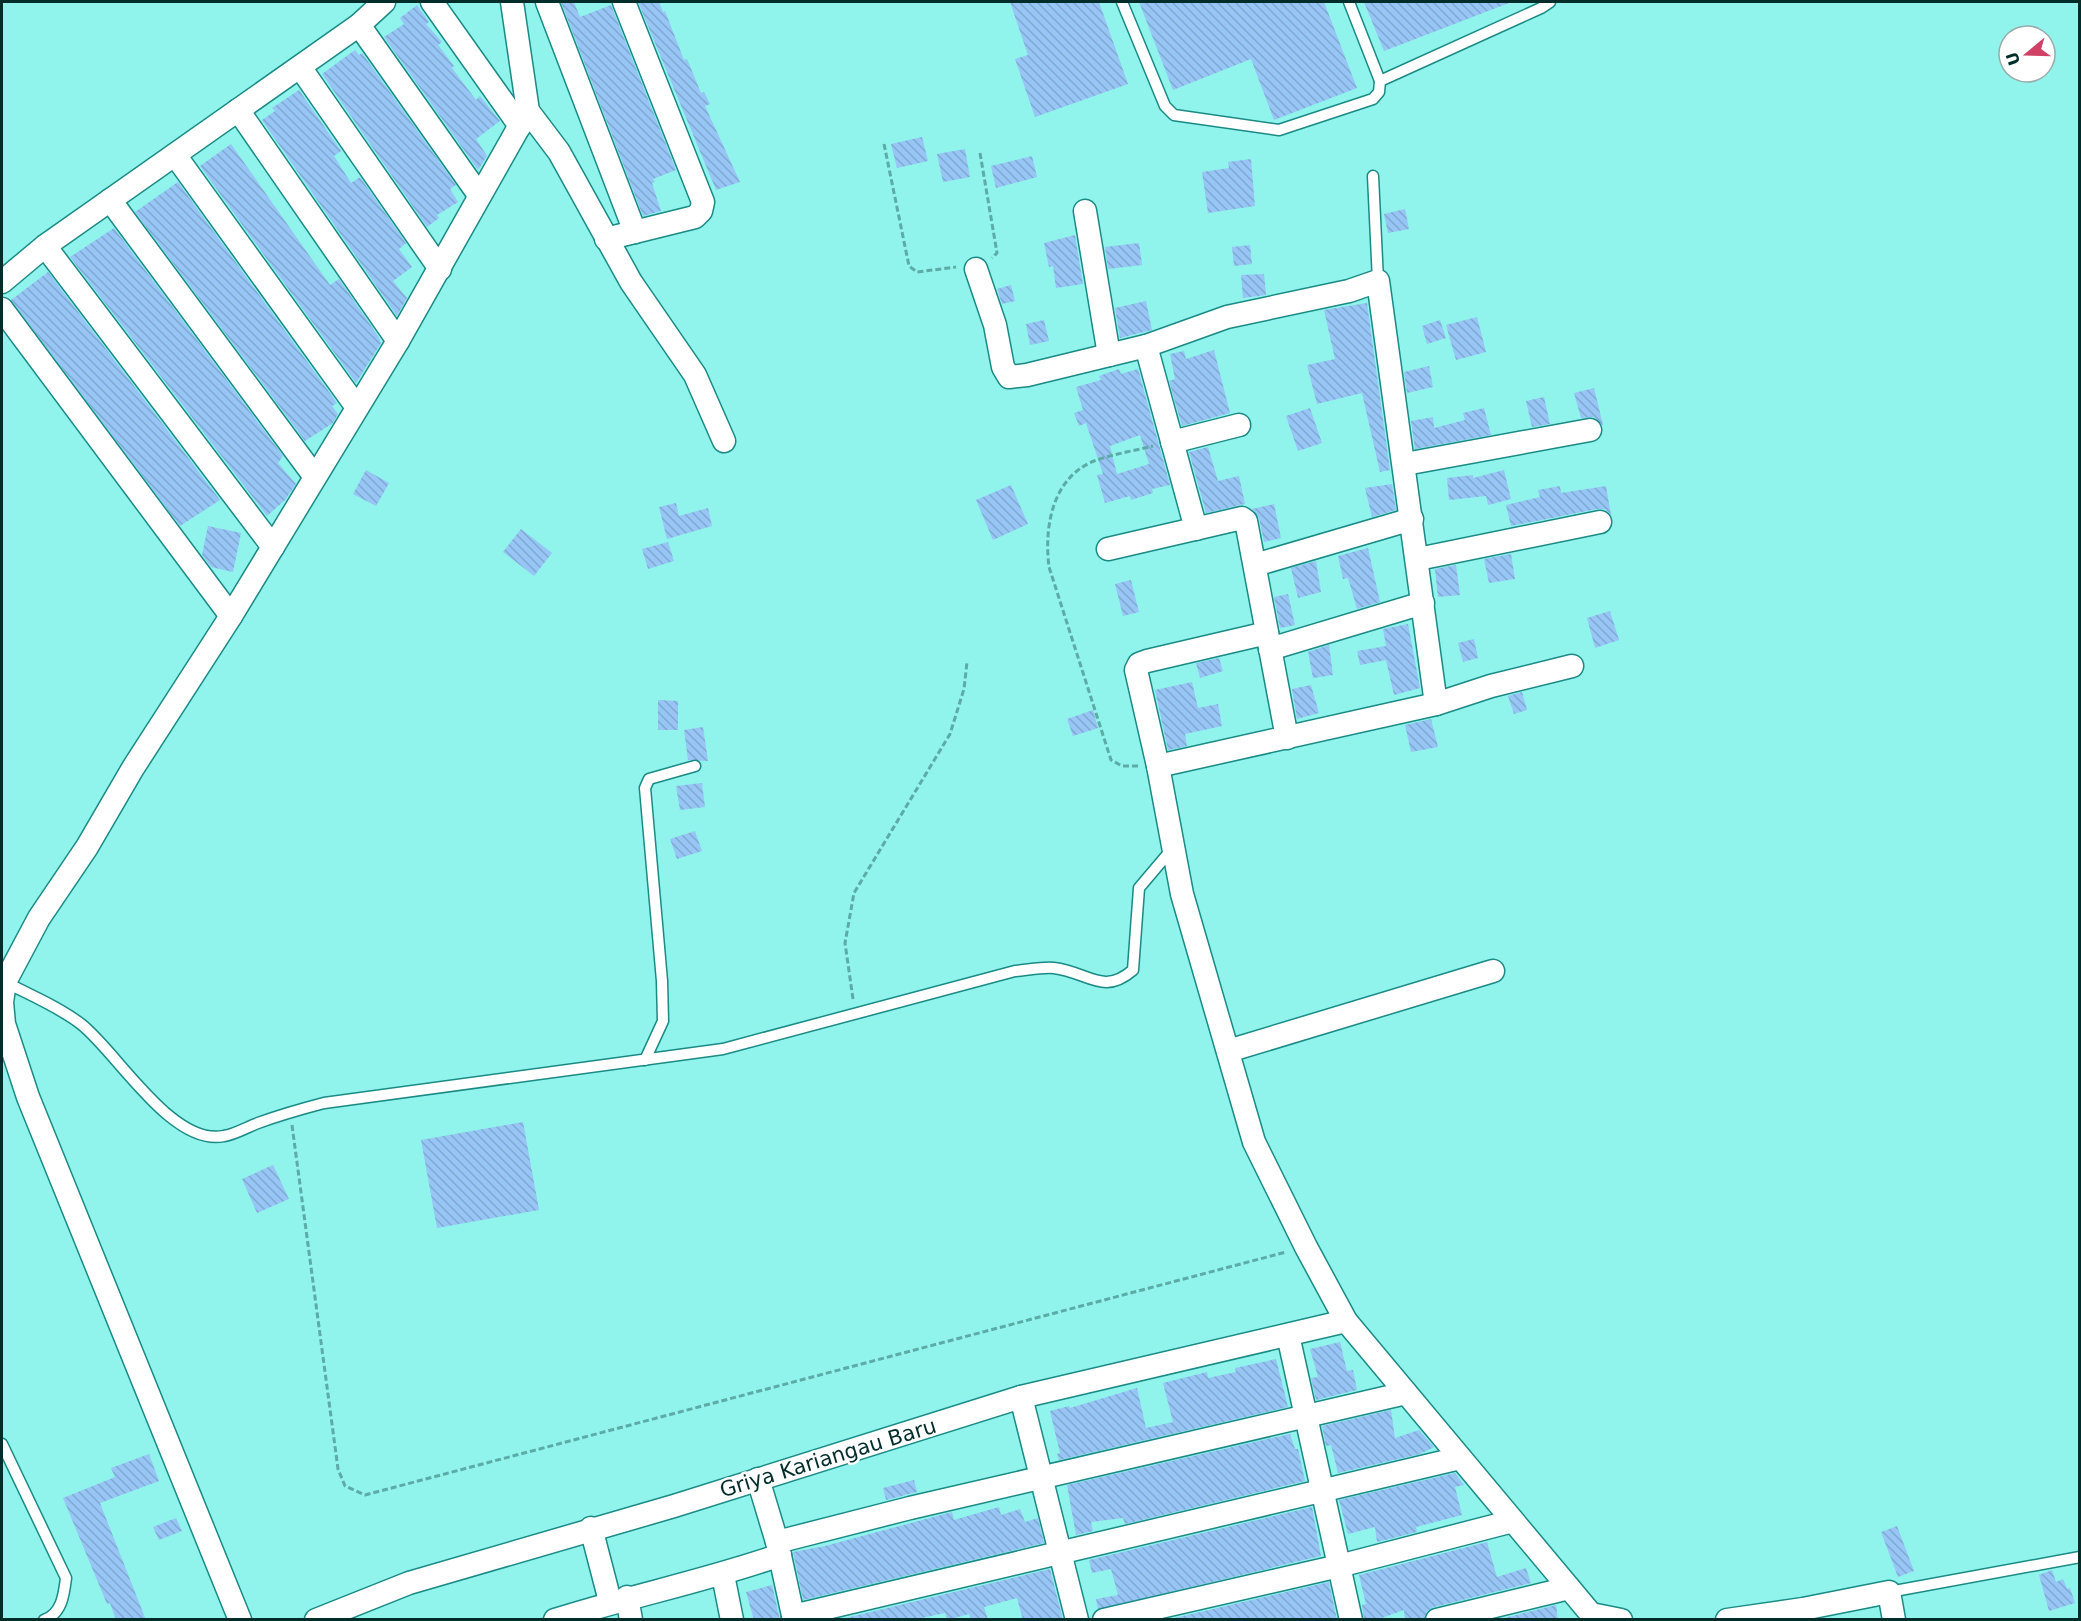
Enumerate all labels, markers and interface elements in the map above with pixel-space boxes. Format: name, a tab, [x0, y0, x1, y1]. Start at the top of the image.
north arrow	[1997, 24, 2057, 84]
text: U	[2002, 49, 2024, 68]
street label: Griya Kariangau Baru	[717, 1414, 939, 1502]

